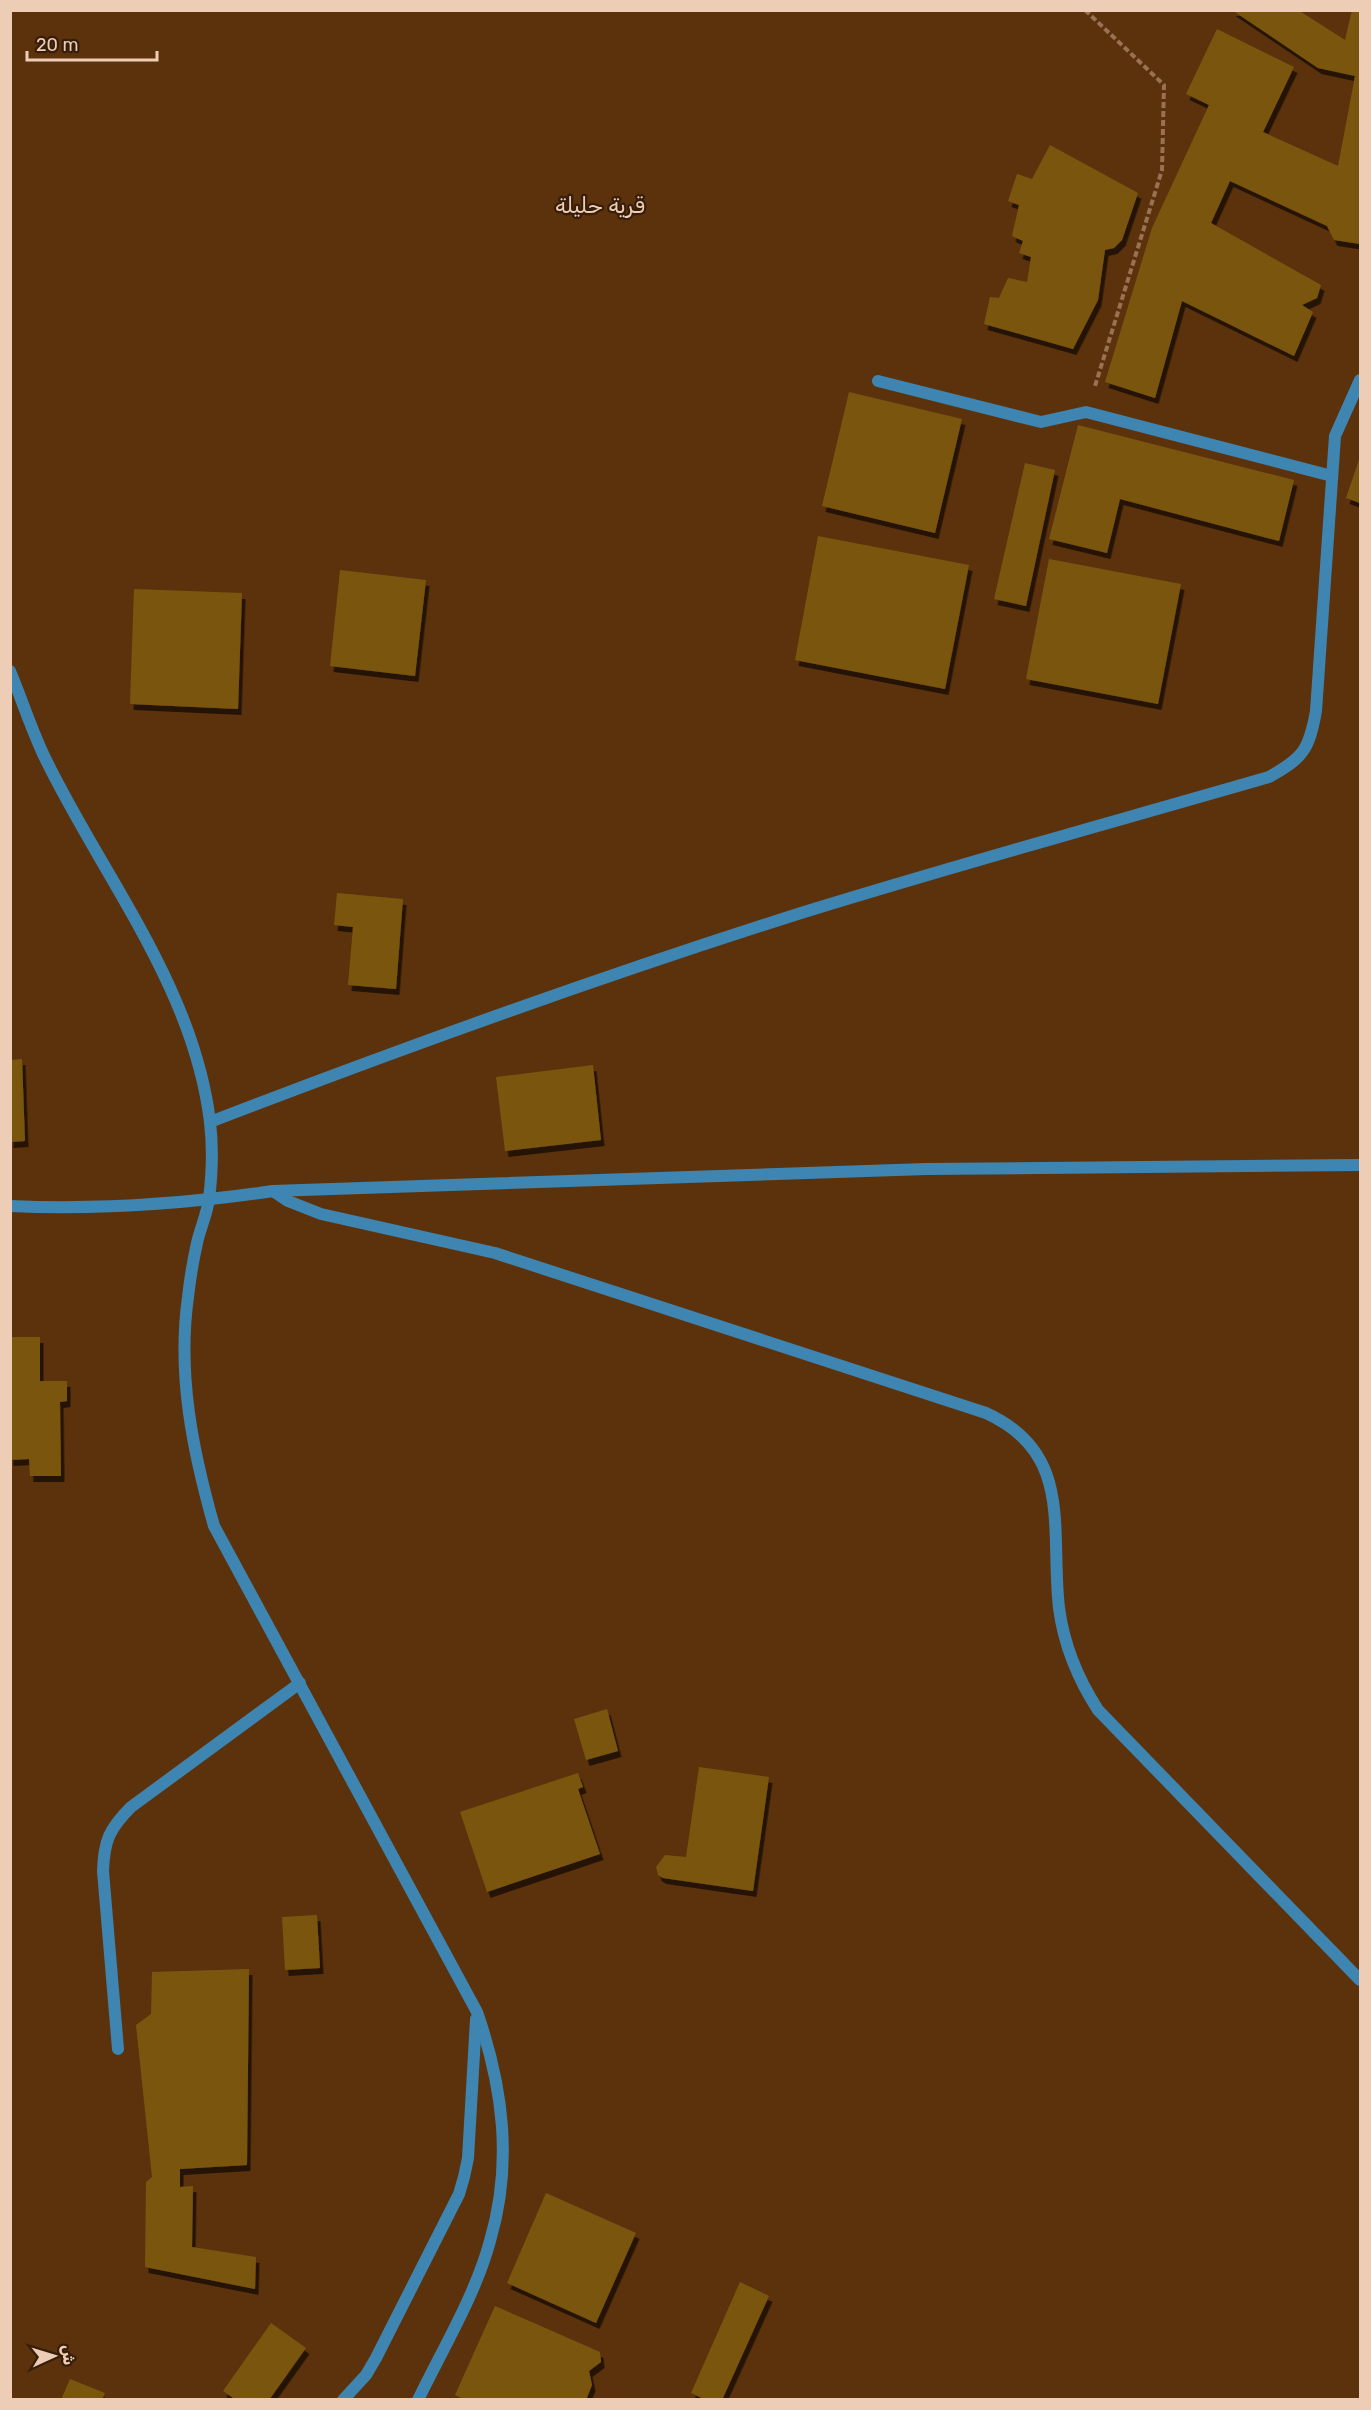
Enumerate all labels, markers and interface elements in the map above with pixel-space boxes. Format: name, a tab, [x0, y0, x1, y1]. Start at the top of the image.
scale bar	[27, 24, 158, 62]
text: 20 m	[36, 34, 78, 56]
district label: قرية حليلة	[555, 192, 645, 219]
north arrow	[24, 2326, 84, 2386]
text: ش	[58, 2344, 79, 2366]

